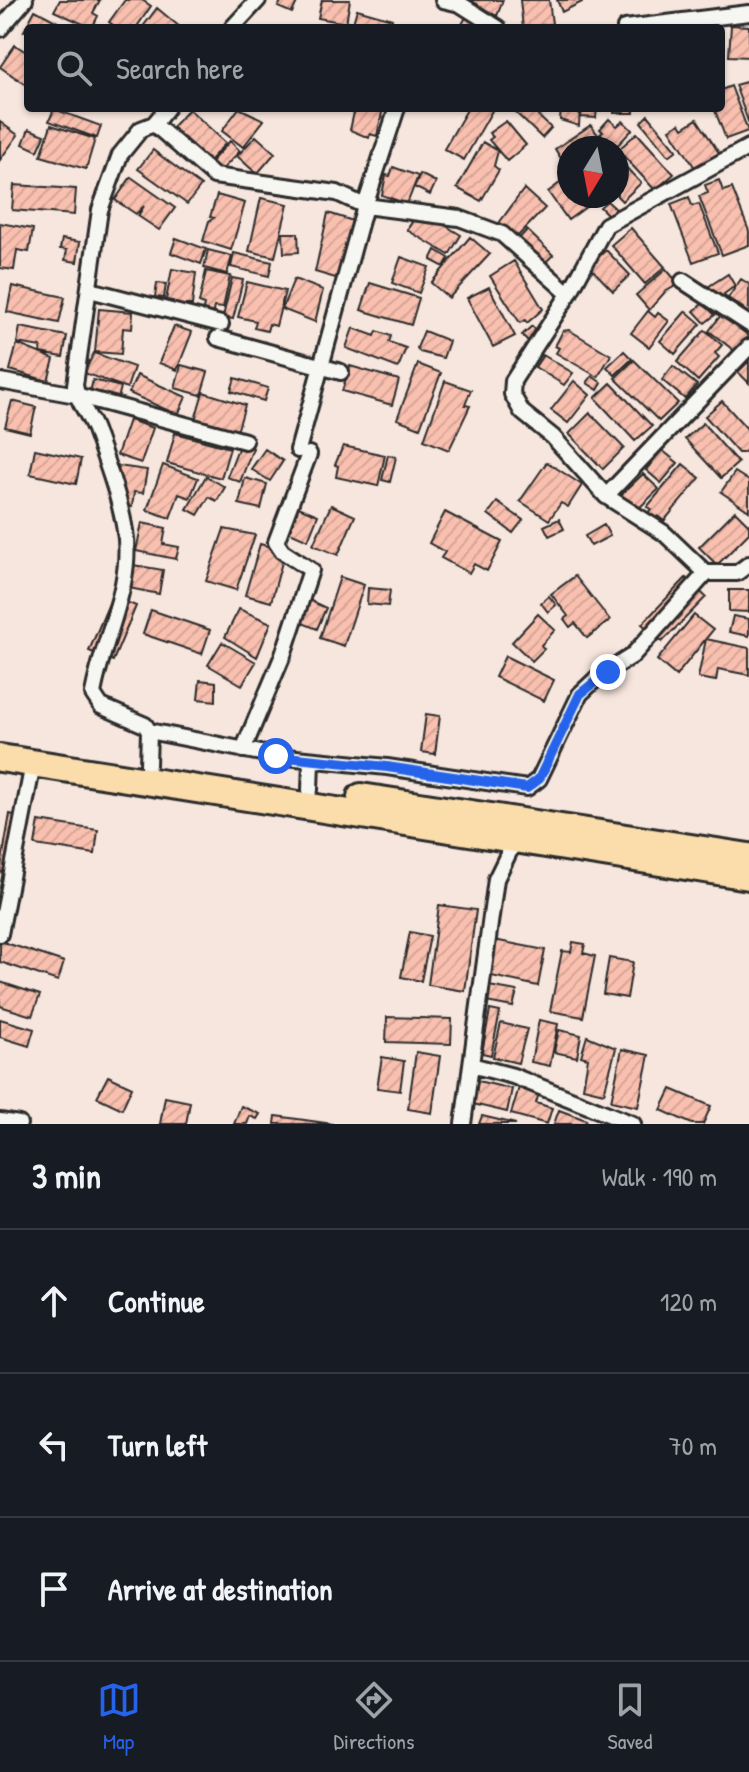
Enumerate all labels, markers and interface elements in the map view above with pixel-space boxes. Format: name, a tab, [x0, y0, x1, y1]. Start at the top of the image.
search box	[24, 24, 725, 112]
icon: search	[52, 46, 96, 90]
text: Search here	[116, 48, 244, 88]
north arrow	[557, 136, 629, 208]
route end	[590, 654, 626, 690]
route start	[258, 738, 294, 774]
text: 3 min	[32, 1153, 101, 1199]
text: Walk · 190 m	[602, 1159, 717, 1194]
icon: ahead	[32, 1279, 76, 1323]
text: Continue	[108, 1281, 205, 1321]
text: 120 m	[660, 1284, 717, 1319]
icon: left	[32, 1423, 76, 1467]
text: Turn left	[108, 1425, 207, 1465]
text: 70 m	[669, 1428, 717, 1463]
icon: arrive	[32, 1567, 76, 1611]
text: Arrive at destination	[108, 1569, 333, 1609]
tab: Map	[97, 1678, 141, 1756]
tab: Directions	[334, 1678, 415, 1756]
tab: Saved	[608, 1678, 652, 1756]

